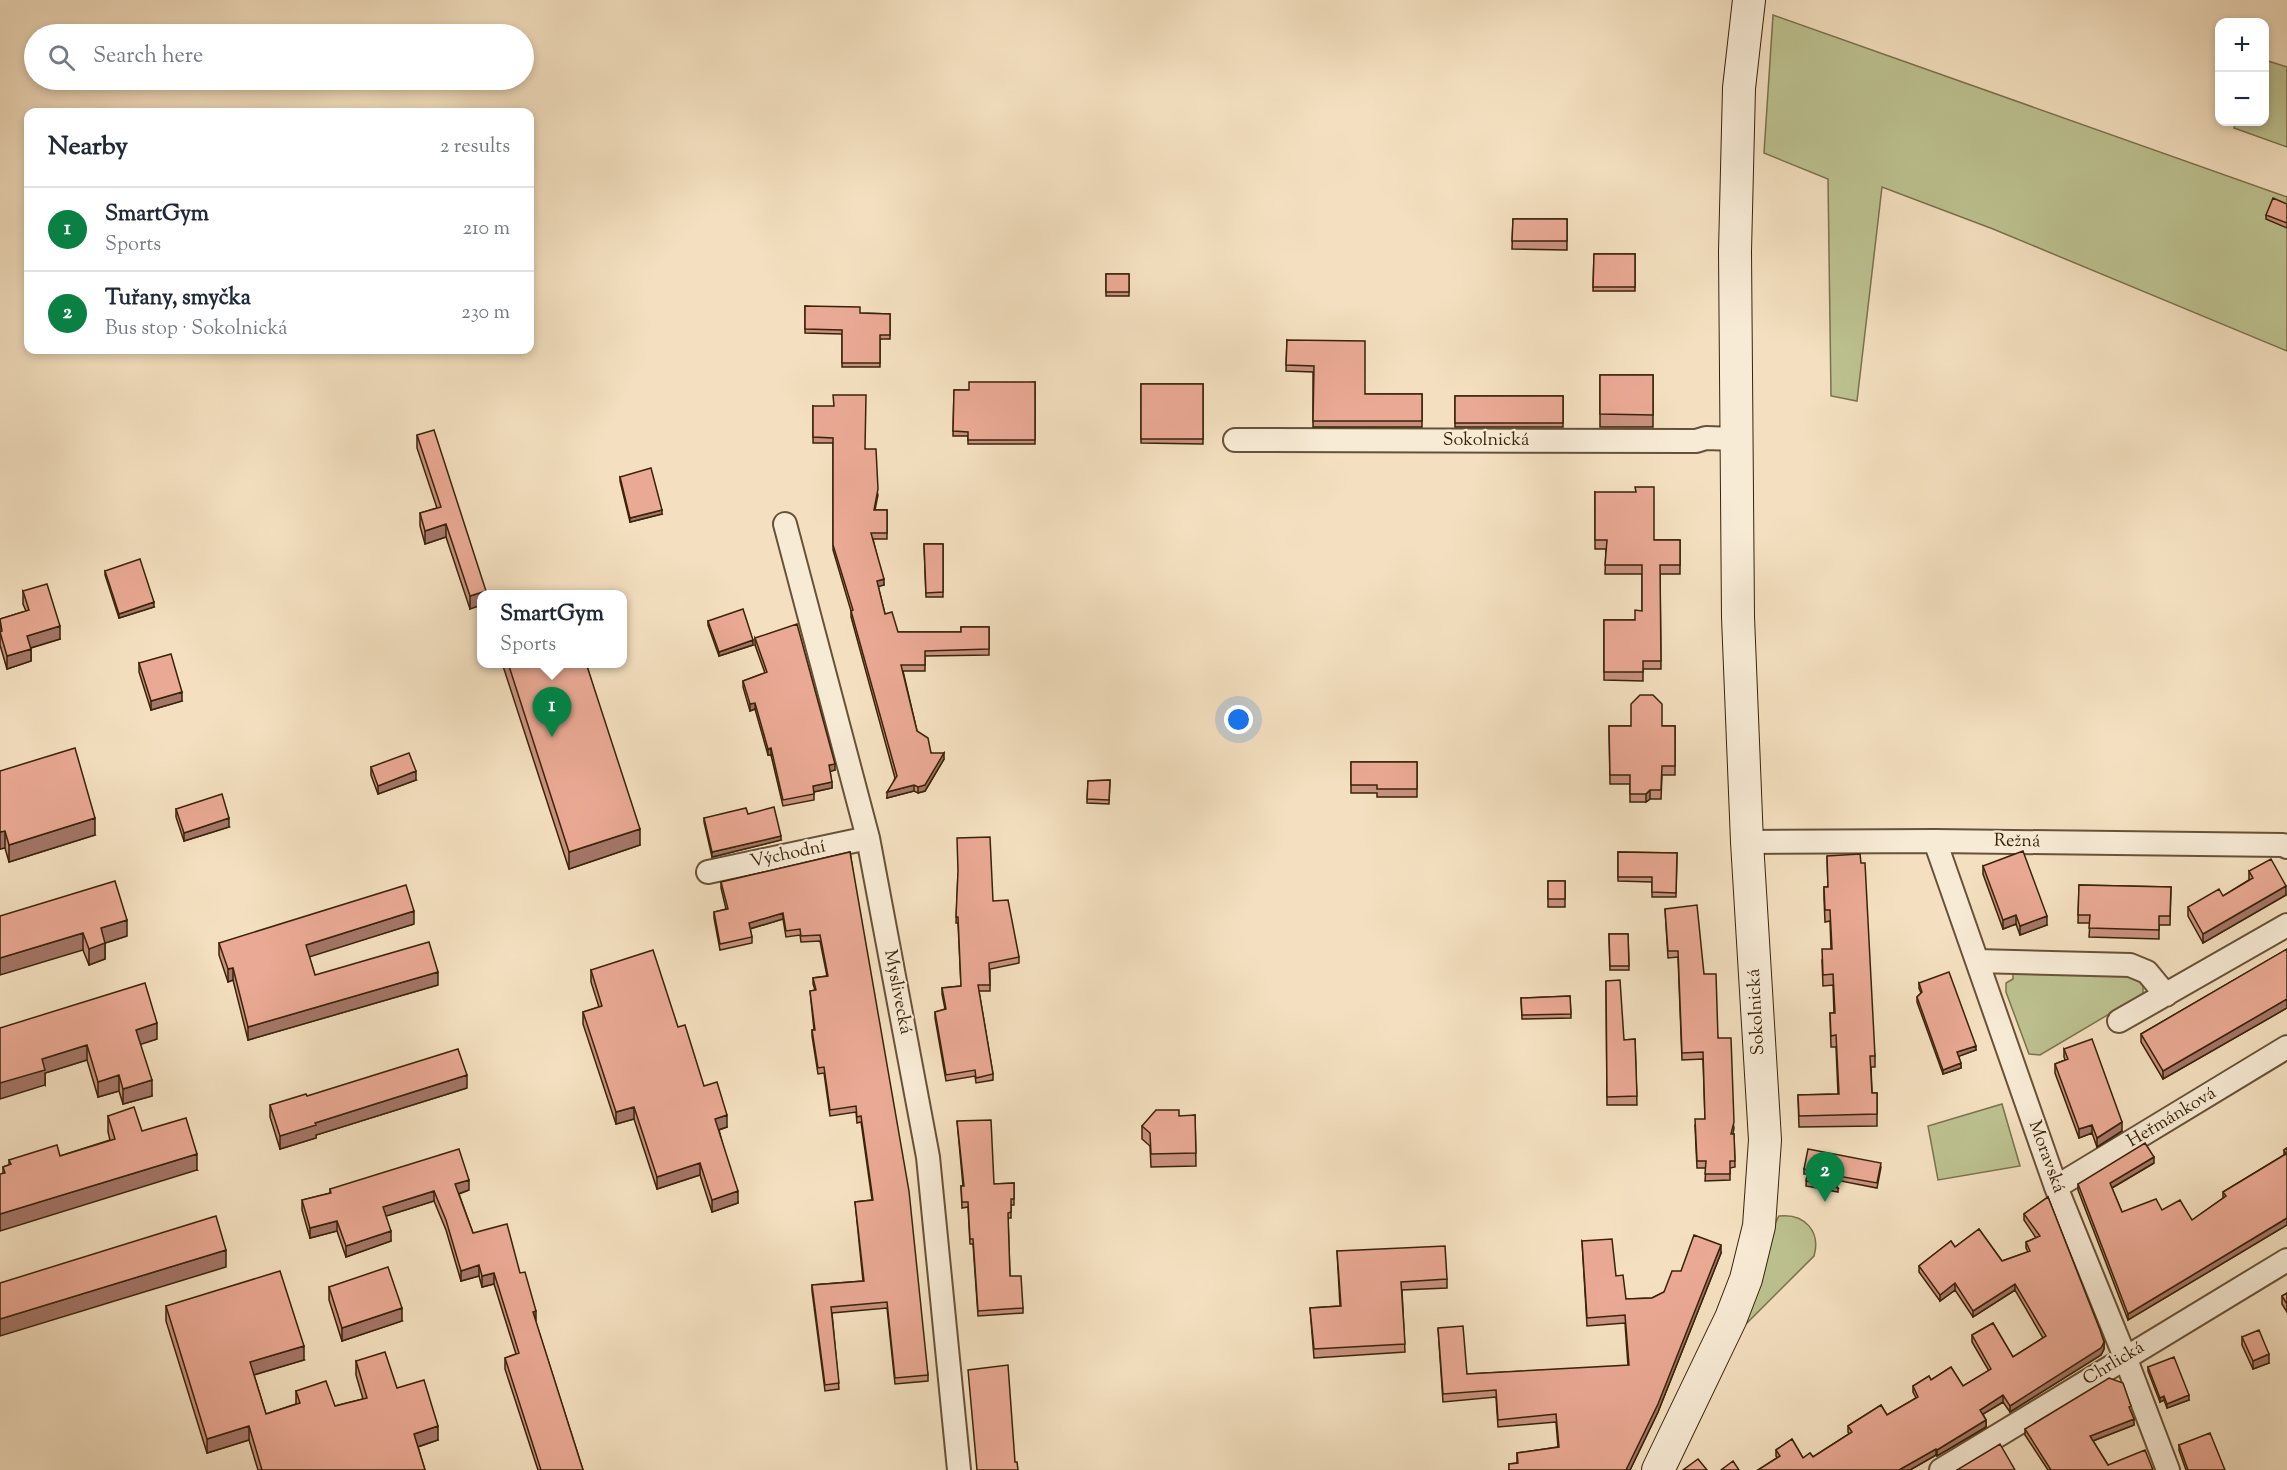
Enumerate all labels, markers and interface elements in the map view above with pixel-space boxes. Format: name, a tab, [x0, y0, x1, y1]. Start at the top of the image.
map controls	[2215, 18, 2269, 126]
button: +	[2215, 18, 2269, 72]
search box	[24, 24, 534, 90]
icon: search	[45, 41, 78, 74]
text: Search here	[93, 41, 203, 73]
button: −	[2215, 72, 2269, 126]
text: Nearby	[48, 129, 128, 166]
text: 2 results	[440, 133, 510, 162]
text: SmartGym	[105, 199, 209, 231]
text: 1	[64, 215, 71, 244]
text: 210 m	[463, 215, 510, 244]
text: Sports	[105, 231, 161, 260]
text: Tuřany, smyčka	[105, 283, 251, 315]
text: 2	[63, 299, 72, 328]
text: 230 m	[461, 299, 510, 328]
text: Bus stop · Sokolnická	[105, 315, 288, 344]
street label: Sokolnická	[1443, 428, 1529, 454]
popup	[477, 590, 627, 668]
text: SmartGym	[500, 599, 604, 631]
text: Sports	[500, 631, 556, 660]
pin: 1	[532, 688, 572, 737]
your location	[1224, 705, 1253, 734]
street label: Režná	[1994, 829, 2040, 855]
street label: Východní	[748, 834, 828, 876]
street label: Myslivecká	[876, 947, 918, 1037]
street label: Sokolnická	[1742, 968, 1772, 1056]
street label: Heřmánková	[2123, 1081, 2221, 1155]
street label: Moravská	[2021, 1117, 2071, 1197]
pin: 2	[1806, 1152, 1844, 1202]
street label: Chrlická	[2078, 1335, 2150, 1393]

